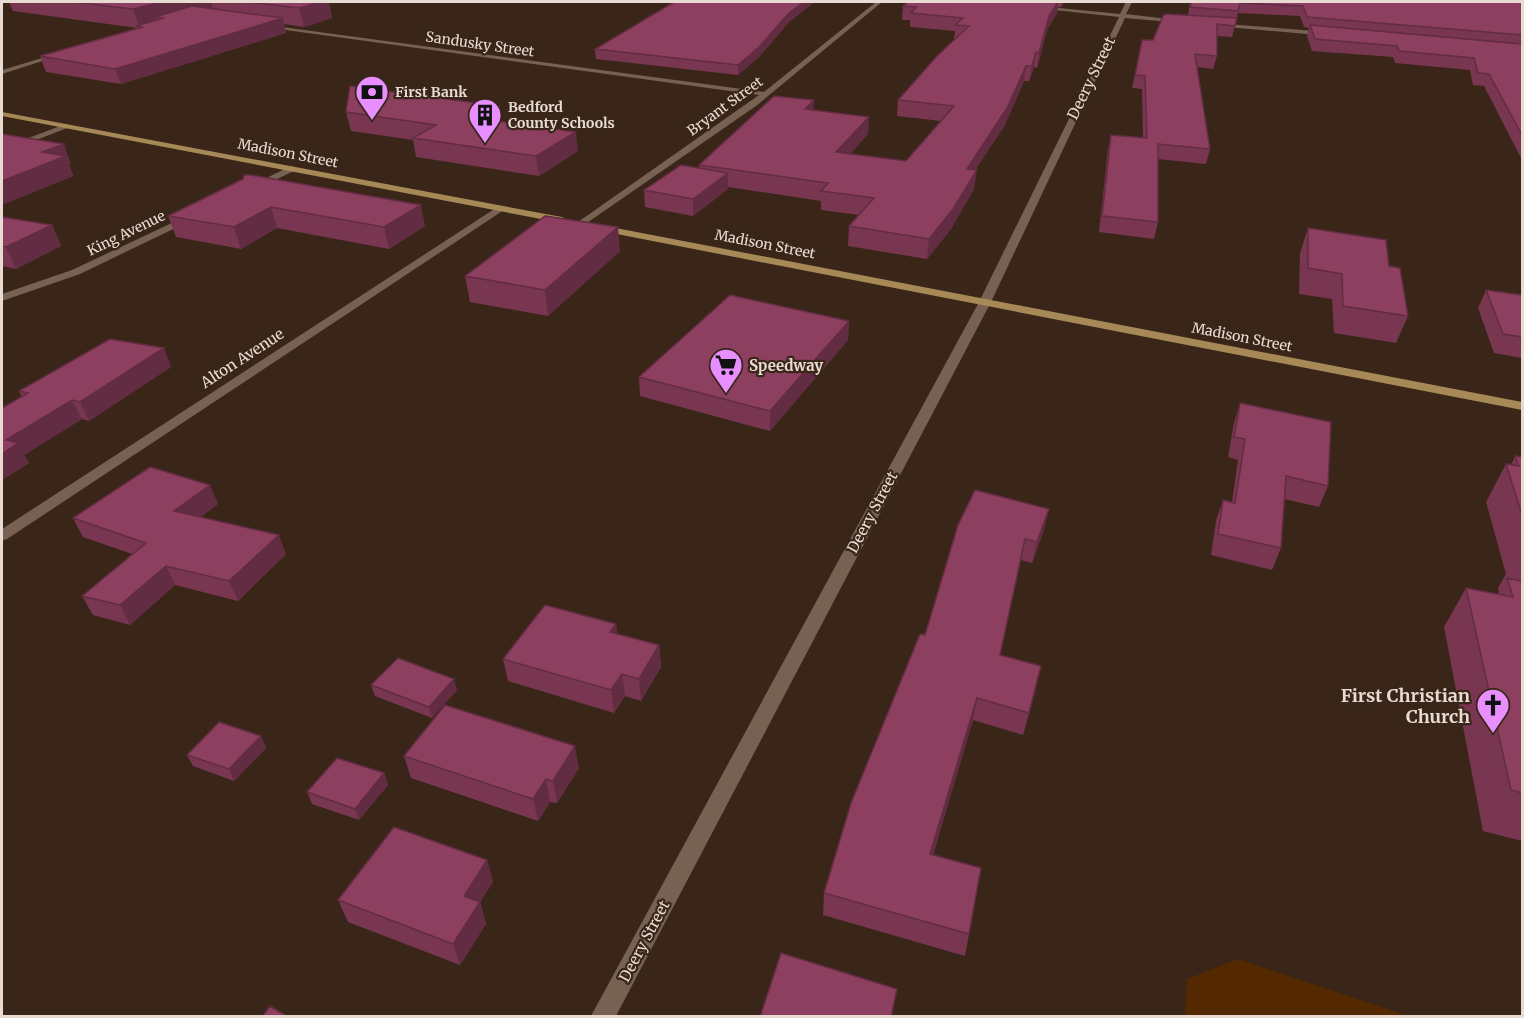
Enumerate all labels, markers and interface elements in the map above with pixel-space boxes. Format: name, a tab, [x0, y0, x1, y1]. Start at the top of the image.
street label: Sandusky Street	[425, 27, 536, 61]
street label: Deery Street	[1063, 33, 1119, 122]
street label: Bryant Street	[684, 72, 767, 140]
bank icon: First Bank	[354, 74, 390, 121]
place label: First Bank	[395, 83, 468, 101]
building icon: Bedford County Schools	[467, 97, 503, 144]
place label: Bedford County Schools	[508, 98, 615, 132]
street label: Madison Street	[236, 134, 340, 172]
street label: King Avenue	[84, 206, 168, 260]
street label: Madison Street	[713, 225, 817, 263]
street label: Madison Street	[1190, 318, 1294, 356]
street label: Alton Avenue	[196, 324, 287, 393]
supermarket icon: Speedway	[708, 347, 744, 394]
place label: Speedway	[749, 356, 823, 375]
street label: Deery Street	[843, 468, 902, 556]
place label: First Christian Church	[1341, 684, 1470, 728]
church icon: First Christian Church	[1475, 687, 1511, 734]
street label: Deery Street	[615, 897, 674, 985]

